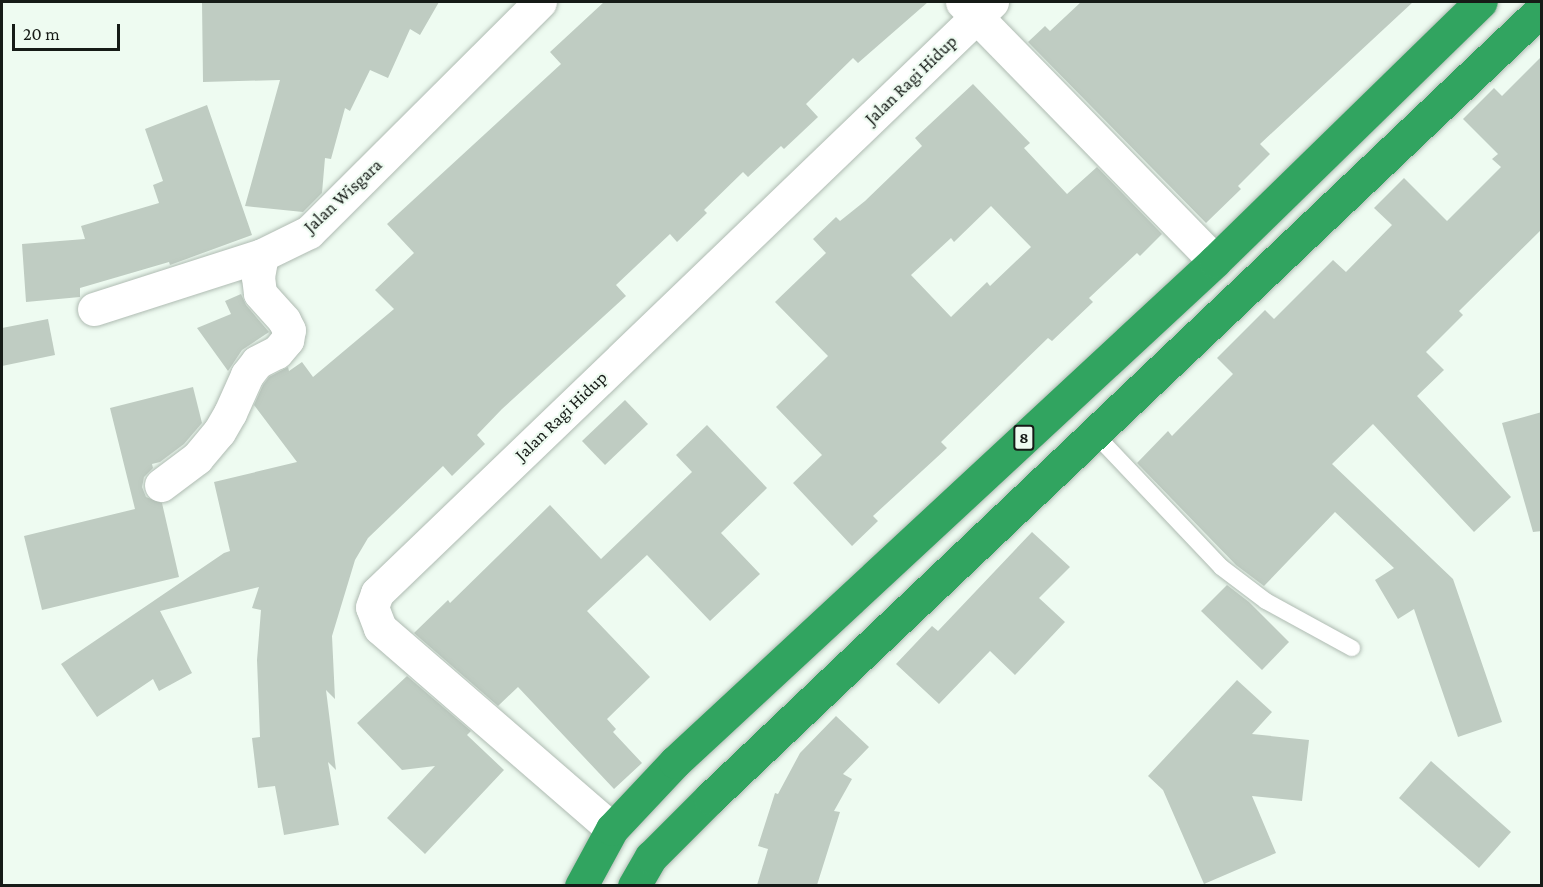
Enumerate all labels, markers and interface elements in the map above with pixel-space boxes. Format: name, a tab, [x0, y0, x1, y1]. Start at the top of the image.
scale bar	[15, 12, 123, 50]
text: 20 m	[23, 24, 60, 44]
street label: Jalan Ragi Hidup	[860, 31, 962, 129]
street label: Jalan Wisgara	[299, 154, 387, 238]
street label: Jalan Ragi Hidup	[510, 367, 612, 465]
road number: 8	[1012, 425, 1036, 451]

